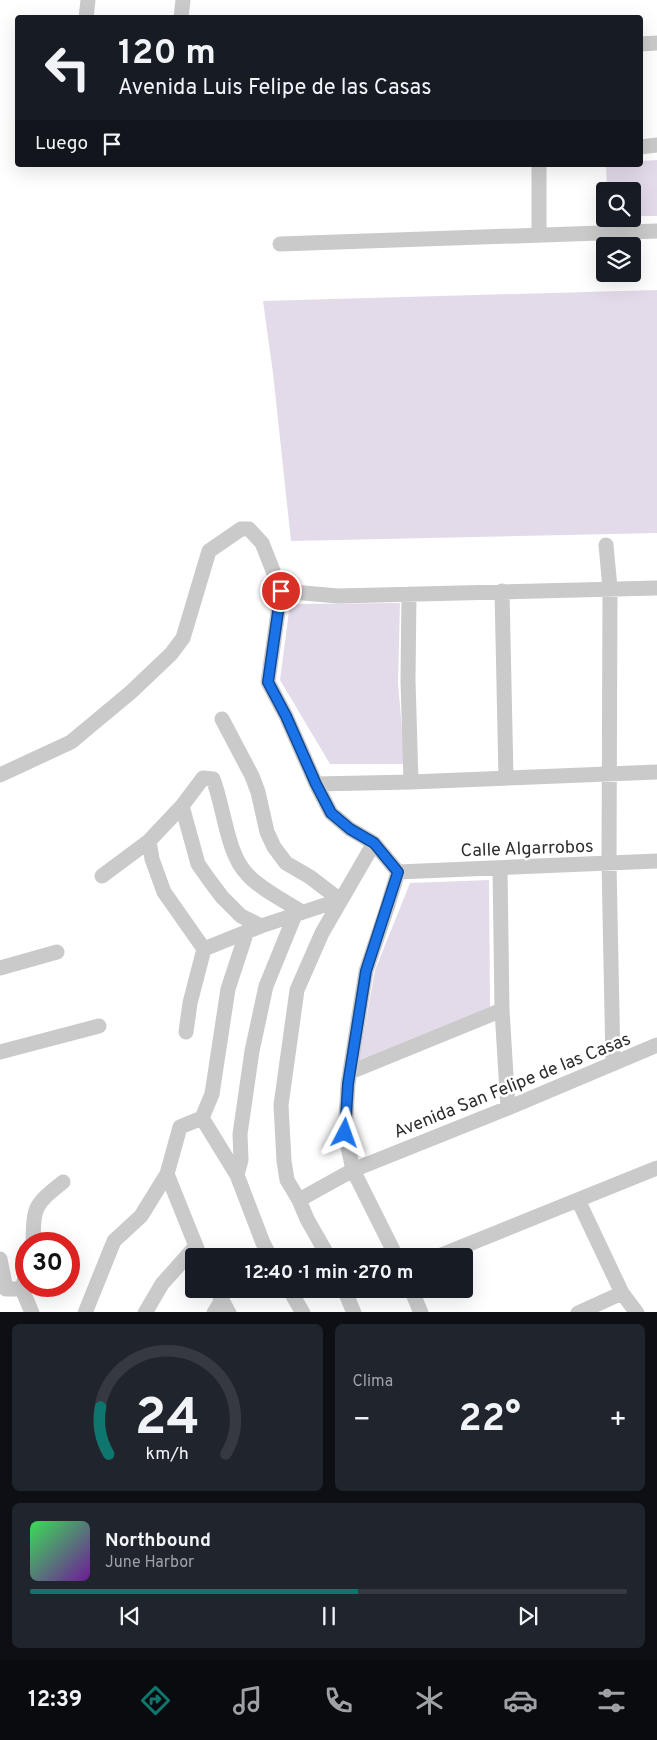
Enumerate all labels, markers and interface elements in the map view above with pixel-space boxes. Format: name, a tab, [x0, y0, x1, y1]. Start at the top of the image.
text: 120 m	[118, 32, 216, 76]
icon: left	[35, 35, 100, 100]
text: Avenida Luis Felipe de las Casas	[118, 75, 431, 102]
icon: arrive	[98, 130, 126, 158]
text: Luego	[35, 132, 88, 156]
map controls	[596, 182, 641, 282]
button: search	[596, 182, 641, 227]
button: layers	[596, 237, 641, 282]
pin	[260, 570, 302, 612]
icon: arrive	[267, 577, 295, 605]
street label: Calle Algarrobos	[460, 836, 594, 863]
street label: Avenida San Felipe de las Casas	[391, 1028, 635, 1145]
position arrow	[318, 1106, 370, 1158]
speed limit sign: 30	[15, 1232, 80, 1297]
text: 12:40 · 1 min · 270 m	[245, 1261, 413, 1285]
text: Clima	[353, 1372, 393, 1392]
text: 24	[135, 1387, 200, 1453]
text: 22°	[459, 1396, 521, 1445]
text: −	[353, 1403, 371, 1439]
text: +	[609, 1403, 627, 1439]
text: km/h	[146, 1443, 189, 1466]
text: Northbound	[105, 1529, 211, 1553]
text: June Harbor	[105, 1553, 194, 1573]
icon: previous	[116, 1602, 144, 1630]
icon: pause	[315, 1602, 343, 1630]
icon: next	[514, 1602, 542, 1630]
icon: directions	[138, 1683, 173, 1718]
icon: music	[230, 1683, 265, 1718]
icon: phone	[321, 1683, 356, 1718]
icon: climate	[412, 1683, 447, 1718]
icon: car	[503, 1683, 538, 1718]
icon: filters	[594, 1683, 629, 1718]
text: 12:39	[28, 1687, 82, 1714]

